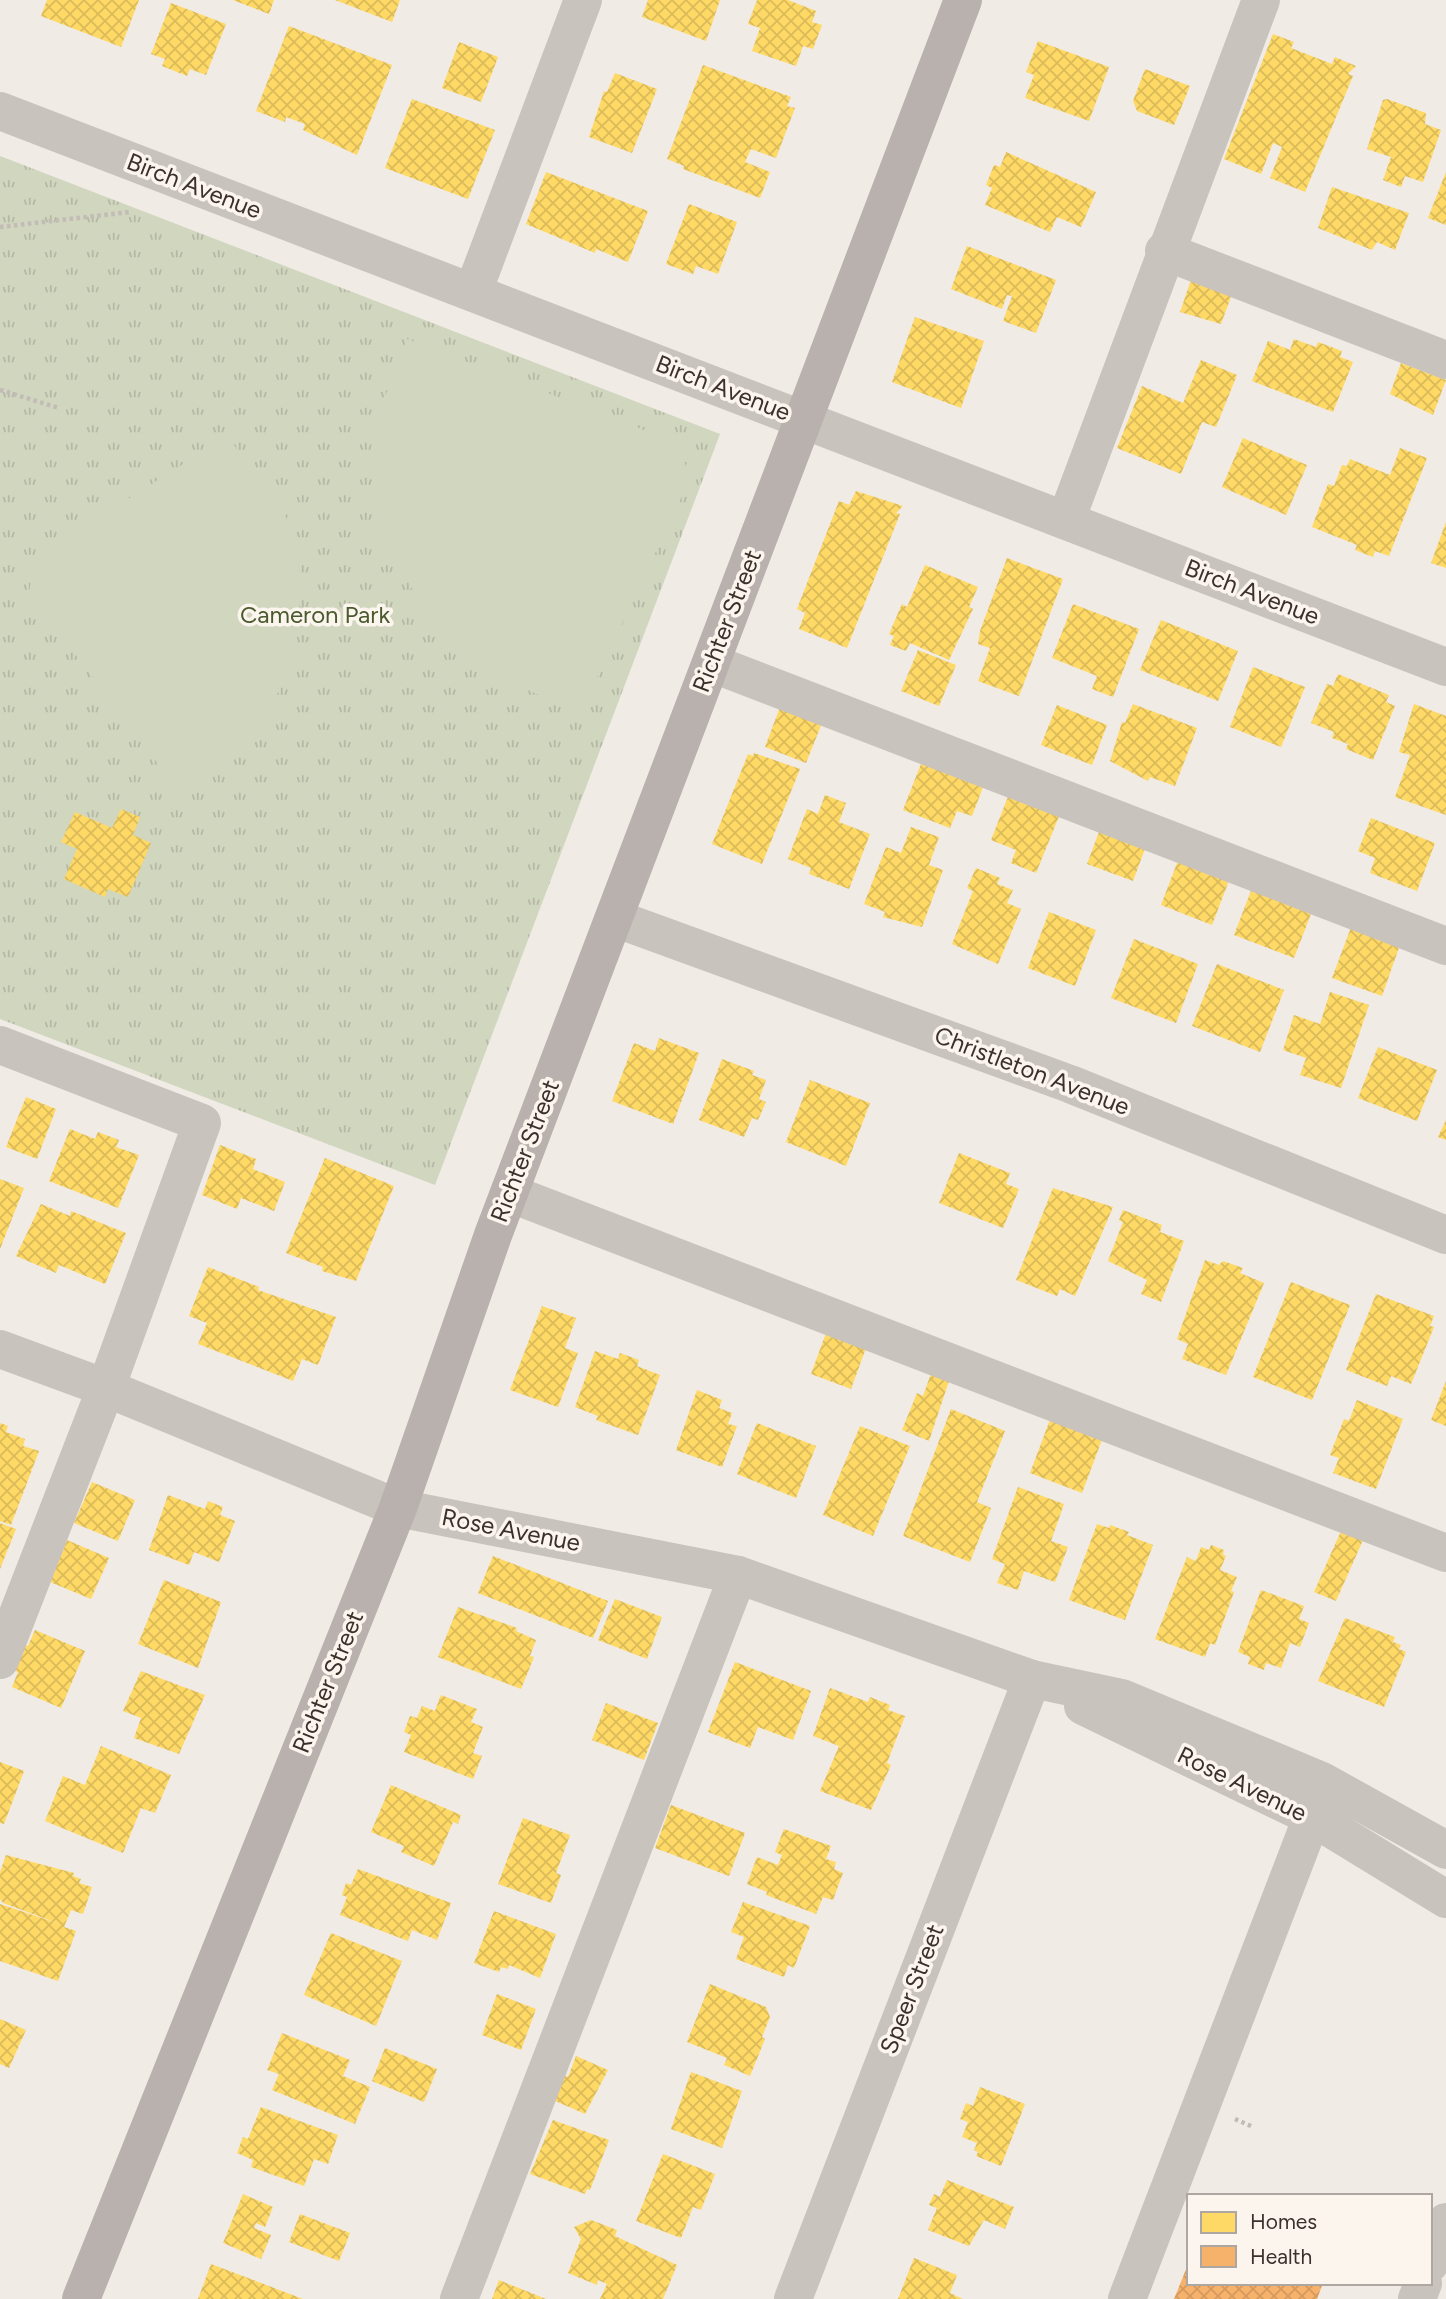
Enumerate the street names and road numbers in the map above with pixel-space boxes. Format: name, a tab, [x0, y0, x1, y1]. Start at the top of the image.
street label: Birch Avenue	[123, 147, 266, 224]
street label: Birch Avenue	[652, 349, 795, 426]
street label: Richter Street	[686, 545, 767, 696]
street label: Birch Avenue	[1181, 553, 1324, 630]
street label: Christleton Avenue	[931, 1020, 1134, 1121]
street label: Richter Street	[484, 1075, 565, 1226]
street label: Rose Avenue	[439, 1502, 583, 1557]
street label: Richter Street	[286, 1607, 369, 1757]
street label: Rose Avenue	[1173, 1740, 1312, 1827]
street label: Speer Street	[874, 1920, 950, 2058]

